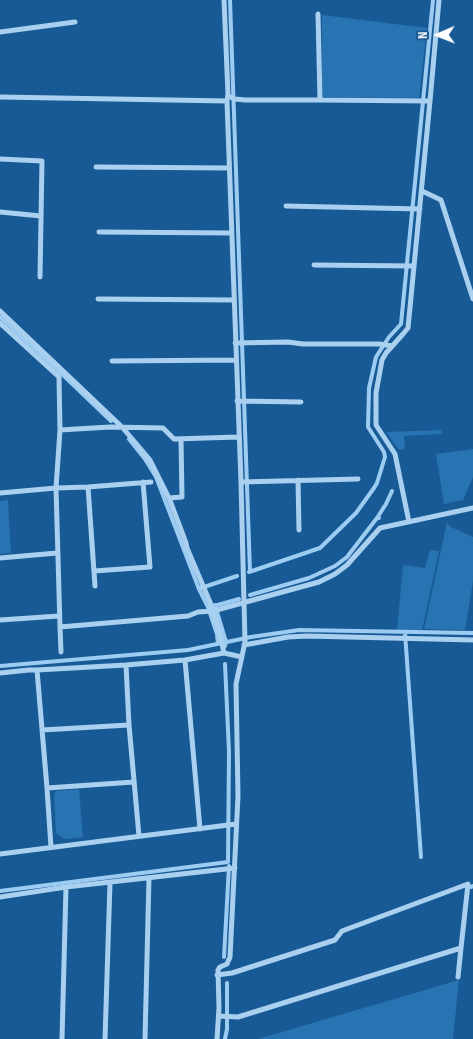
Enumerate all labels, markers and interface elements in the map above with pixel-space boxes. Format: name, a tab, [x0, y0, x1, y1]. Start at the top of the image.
north arrow	[413, 10, 463, 60]
text: N	[414, 31, 431, 39]

